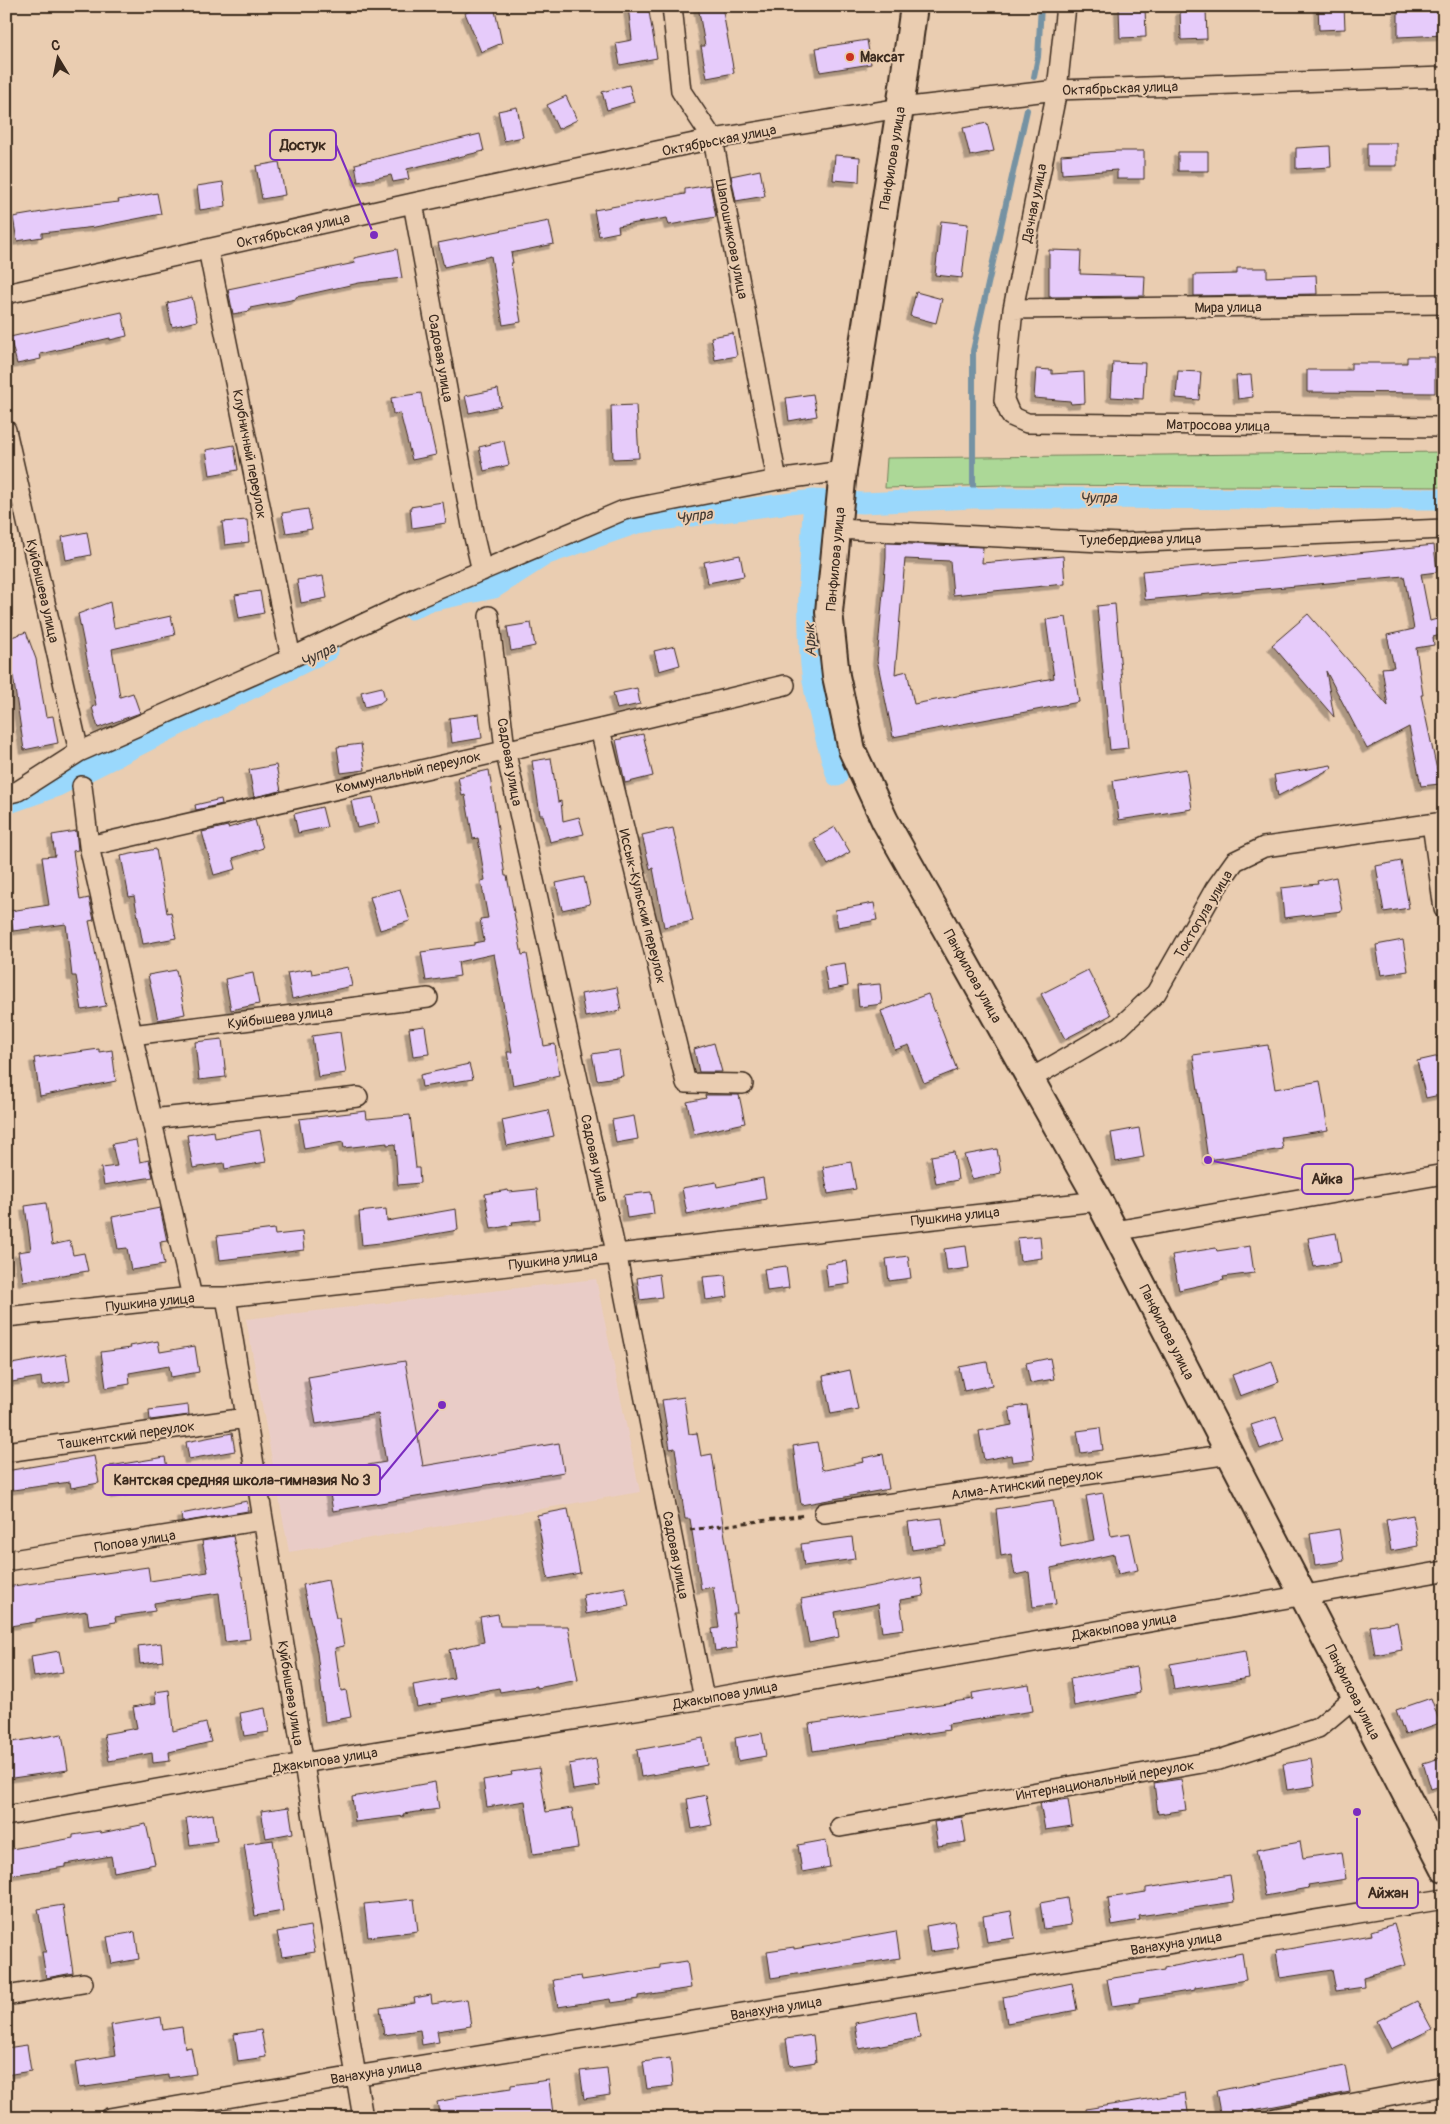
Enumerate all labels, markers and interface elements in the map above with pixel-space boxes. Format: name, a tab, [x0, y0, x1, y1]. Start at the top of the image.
north arrow	[32, 32, 82, 82]
text: С	[50, 37, 62, 55]
place label: Максат	[860, 49, 905, 66]
marker: Максат	[844, 51, 856, 63]
street label: Октябрьская улица	[1062, 78, 1178, 99]
street label: Панфилова улица	[876, 105, 909, 211]
street label: Октябрьская улица	[660, 121, 778, 160]
callout: Достук	[270, 130, 336, 160]
text: Достук	[279, 136, 326, 155]
street label: Дачная улица	[1018, 162, 1050, 245]
street label: Шапошникова улица	[712, 178, 751, 300]
street label: Октябрьская улица	[235, 209, 352, 252]
street label: Мира улица	[1194, 298, 1262, 317]
street label: Садовая улица	[424, 313, 457, 403]
street label: Клубничный переулок	[229, 388, 270, 520]
street label: Матросова улица	[1166, 416, 1270, 435]
water label: Чупра	[1079, 489, 1118, 508]
water label: Чупра	[674, 505, 715, 528]
street label: Панфилова улица	[822, 506, 849, 612]
street label: Тулебердиева улица	[1079, 530, 1201, 549]
street label: Куйбышева улица	[22, 538, 63, 645]
water label: Арык	[800, 621, 821, 658]
water label: Чупра	[297, 638, 340, 672]
street label: Садовая улица	[493, 717, 526, 807]
street label: Коммунальный переулок	[334, 747, 482, 797]
street label: Иссык-Кульский переулок	[615, 827, 670, 985]
street label: Токтогула улица	[1170, 867, 1236, 961]
street label: Панфилова улица	[940, 927, 1005, 1026]
street label: Куйбышева улица	[226, 1003, 334, 1032]
street label: Садовая улица	[577, 1113, 612, 1203]
callout: Айка	[1302, 1164, 1353, 1194]
text: Айка	[1311, 1170, 1343, 1189]
street label: Пушкина улица	[910, 1203, 1000, 1230]
street label: Пушкина улица	[508, 1247, 598, 1274]
street label: Панфилова улица	[1135, 1282, 1198, 1383]
street label: Пушкина улица	[105, 1289, 195, 1316]
street label: Ташкентский переулок	[56, 1417, 196, 1454]
callout: Кантская средняя школа-гимназия № 3	[103, 1465, 380, 1495]
street label: Алма-Атинский переулок	[950, 1465, 1104, 1504]
text: Кантская средняя школа-гимназия № 3	[113, 1471, 371, 1490]
street label: Садовая улица	[659, 1510, 692, 1600]
street label: Попова улица	[93, 1527, 177, 1556]
street label: Джакыпова улица	[1069, 1609, 1178, 1644]
street label: Куйбышева улица	[274, 1639, 307, 1747]
street label: Панфилова улица	[1321, 1642, 1384, 1743]
street label: Джакыпова улица	[670, 1678, 779, 1713]
street label: Джакыпова улица	[270, 1744, 379, 1777]
street label: Интернациональный переулок	[1015, 1756, 1195, 1805]
callout: Айжан	[1357, 1878, 1418, 1908]
text: Айжан	[1368, 1884, 1409, 1903]
street label: Ванахуна улица	[1129, 1928, 1223, 1959]
street label: Ванахуна улица	[729, 1993, 823, 2024]
street label: Ванахуна улица	[329, 2057, 423, 2088]

